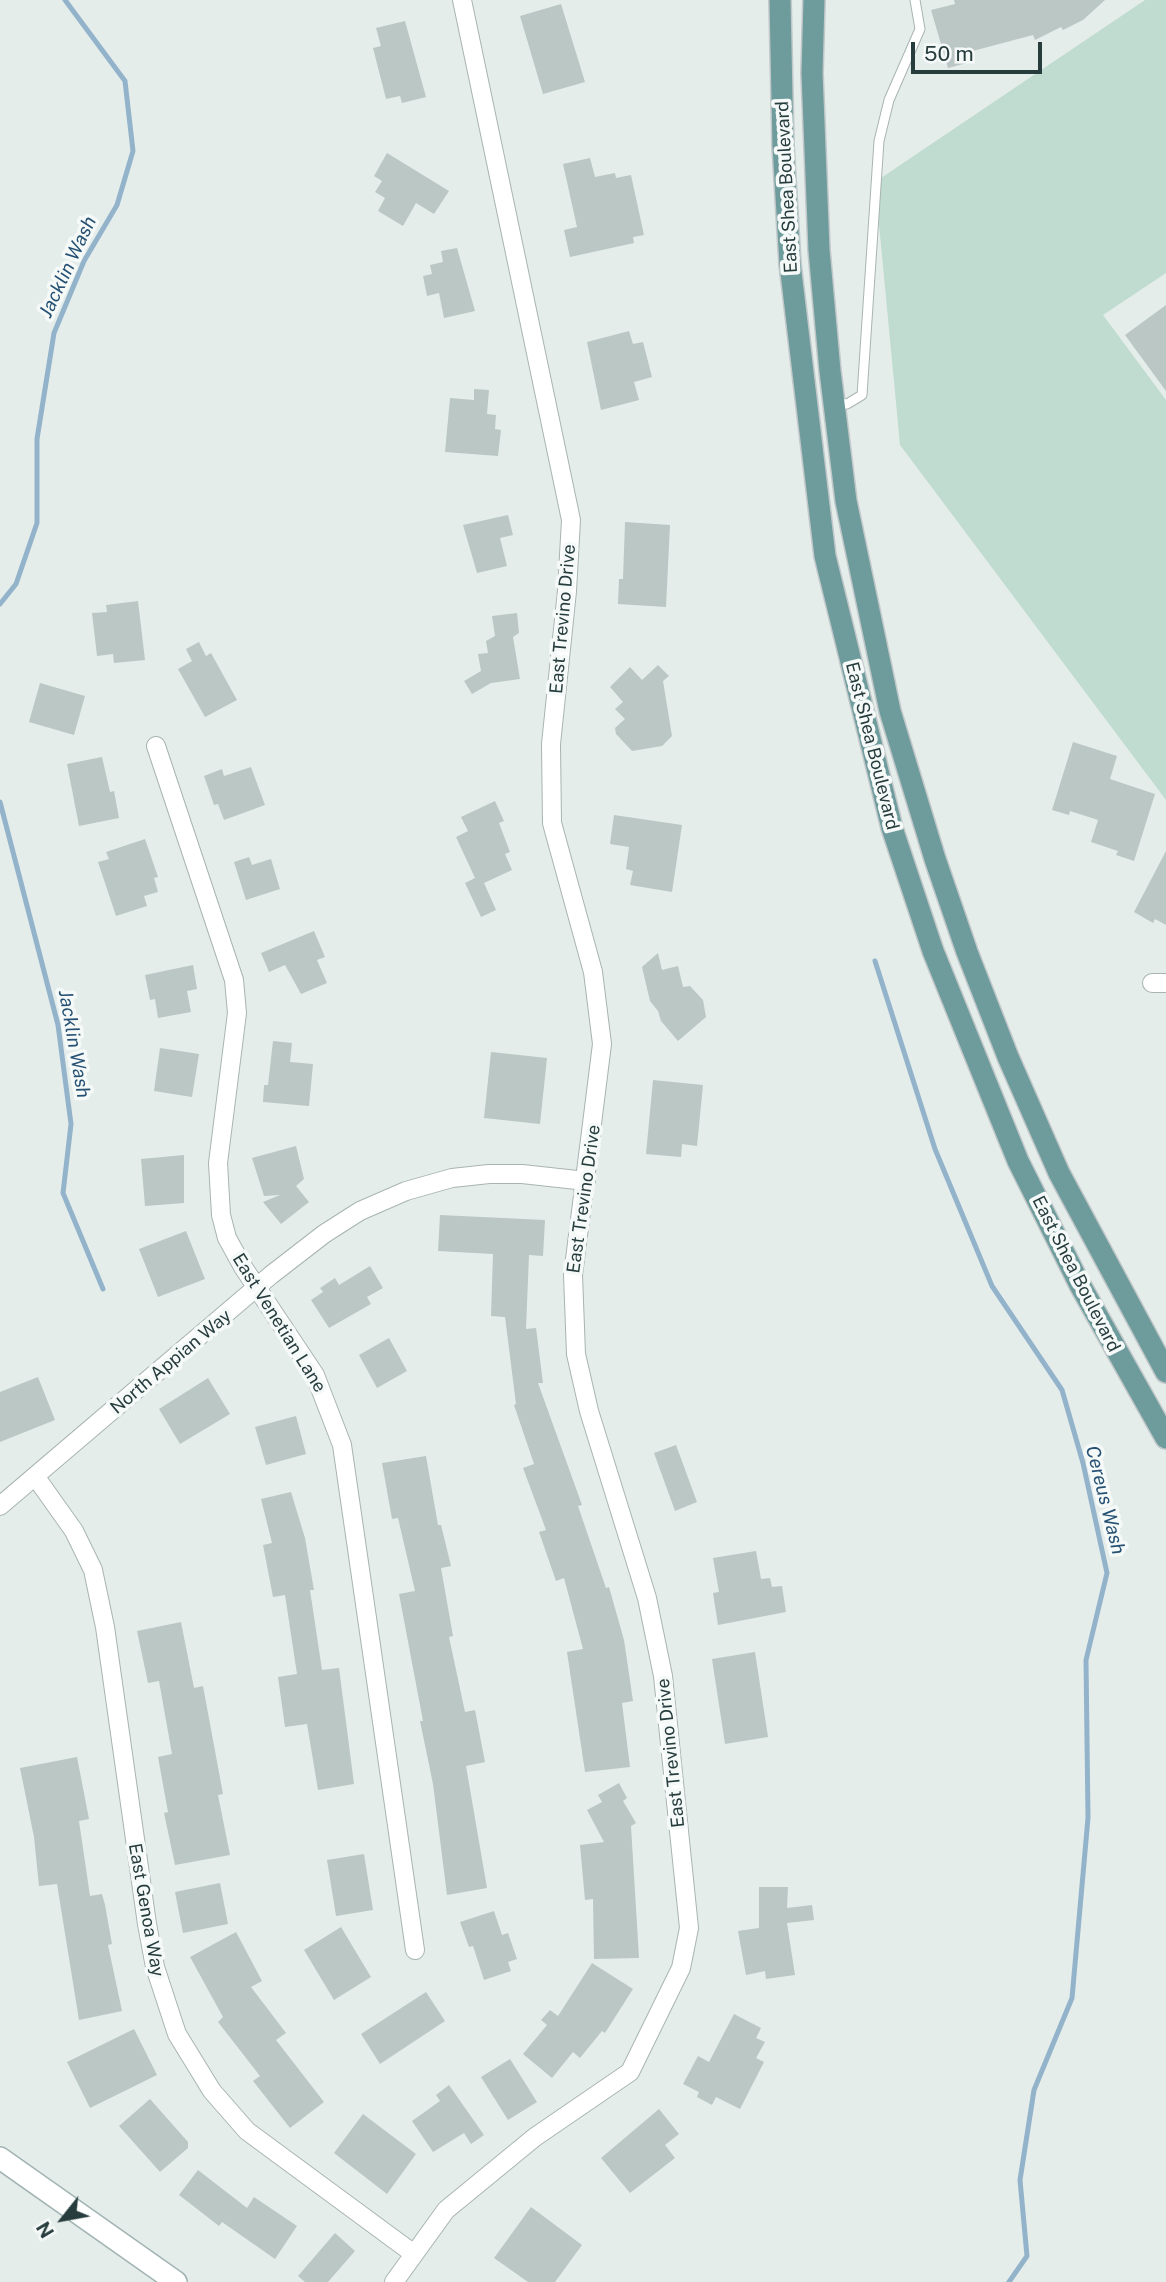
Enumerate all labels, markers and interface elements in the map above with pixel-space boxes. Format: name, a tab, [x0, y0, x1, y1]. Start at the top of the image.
scale bar	[914, 28, 1045, 72]
text: 50 m	[924, 41, 974, 66]
street label: East Shea Boulevard	[772, 100, 802, 274]
water label: Jacklin Wash	[35, 213, 101, 321]
street label: East Trevino Drive	[546, 543, 580, 695]
street label: East Shea Boulevard	[841, 660, 903, 832]
water label: Jacklin Wash	[53, 988, 95, 1100]
street label: East Trevino Drive	[563, 1123, 605, 1275]
street label: East Shea Boulevard	[1027, 1192, 1125, 1356]
street label: East Venetian Lane	[228, 1250, 330, 1396]
street label: North Appian Way	[106, 1305, 236, 1419]
water label: Cereus Wash	[1080, 1443, 1130, 1557]
street label: East Trevino Drive	[652, 1677, 690, 1829]
street label: East Genoa Way	[124, 1842, 168, 1978]
north arrow	[28, 2184, 98, 2254]
text: N	[32, 2218, 58, 2242]

